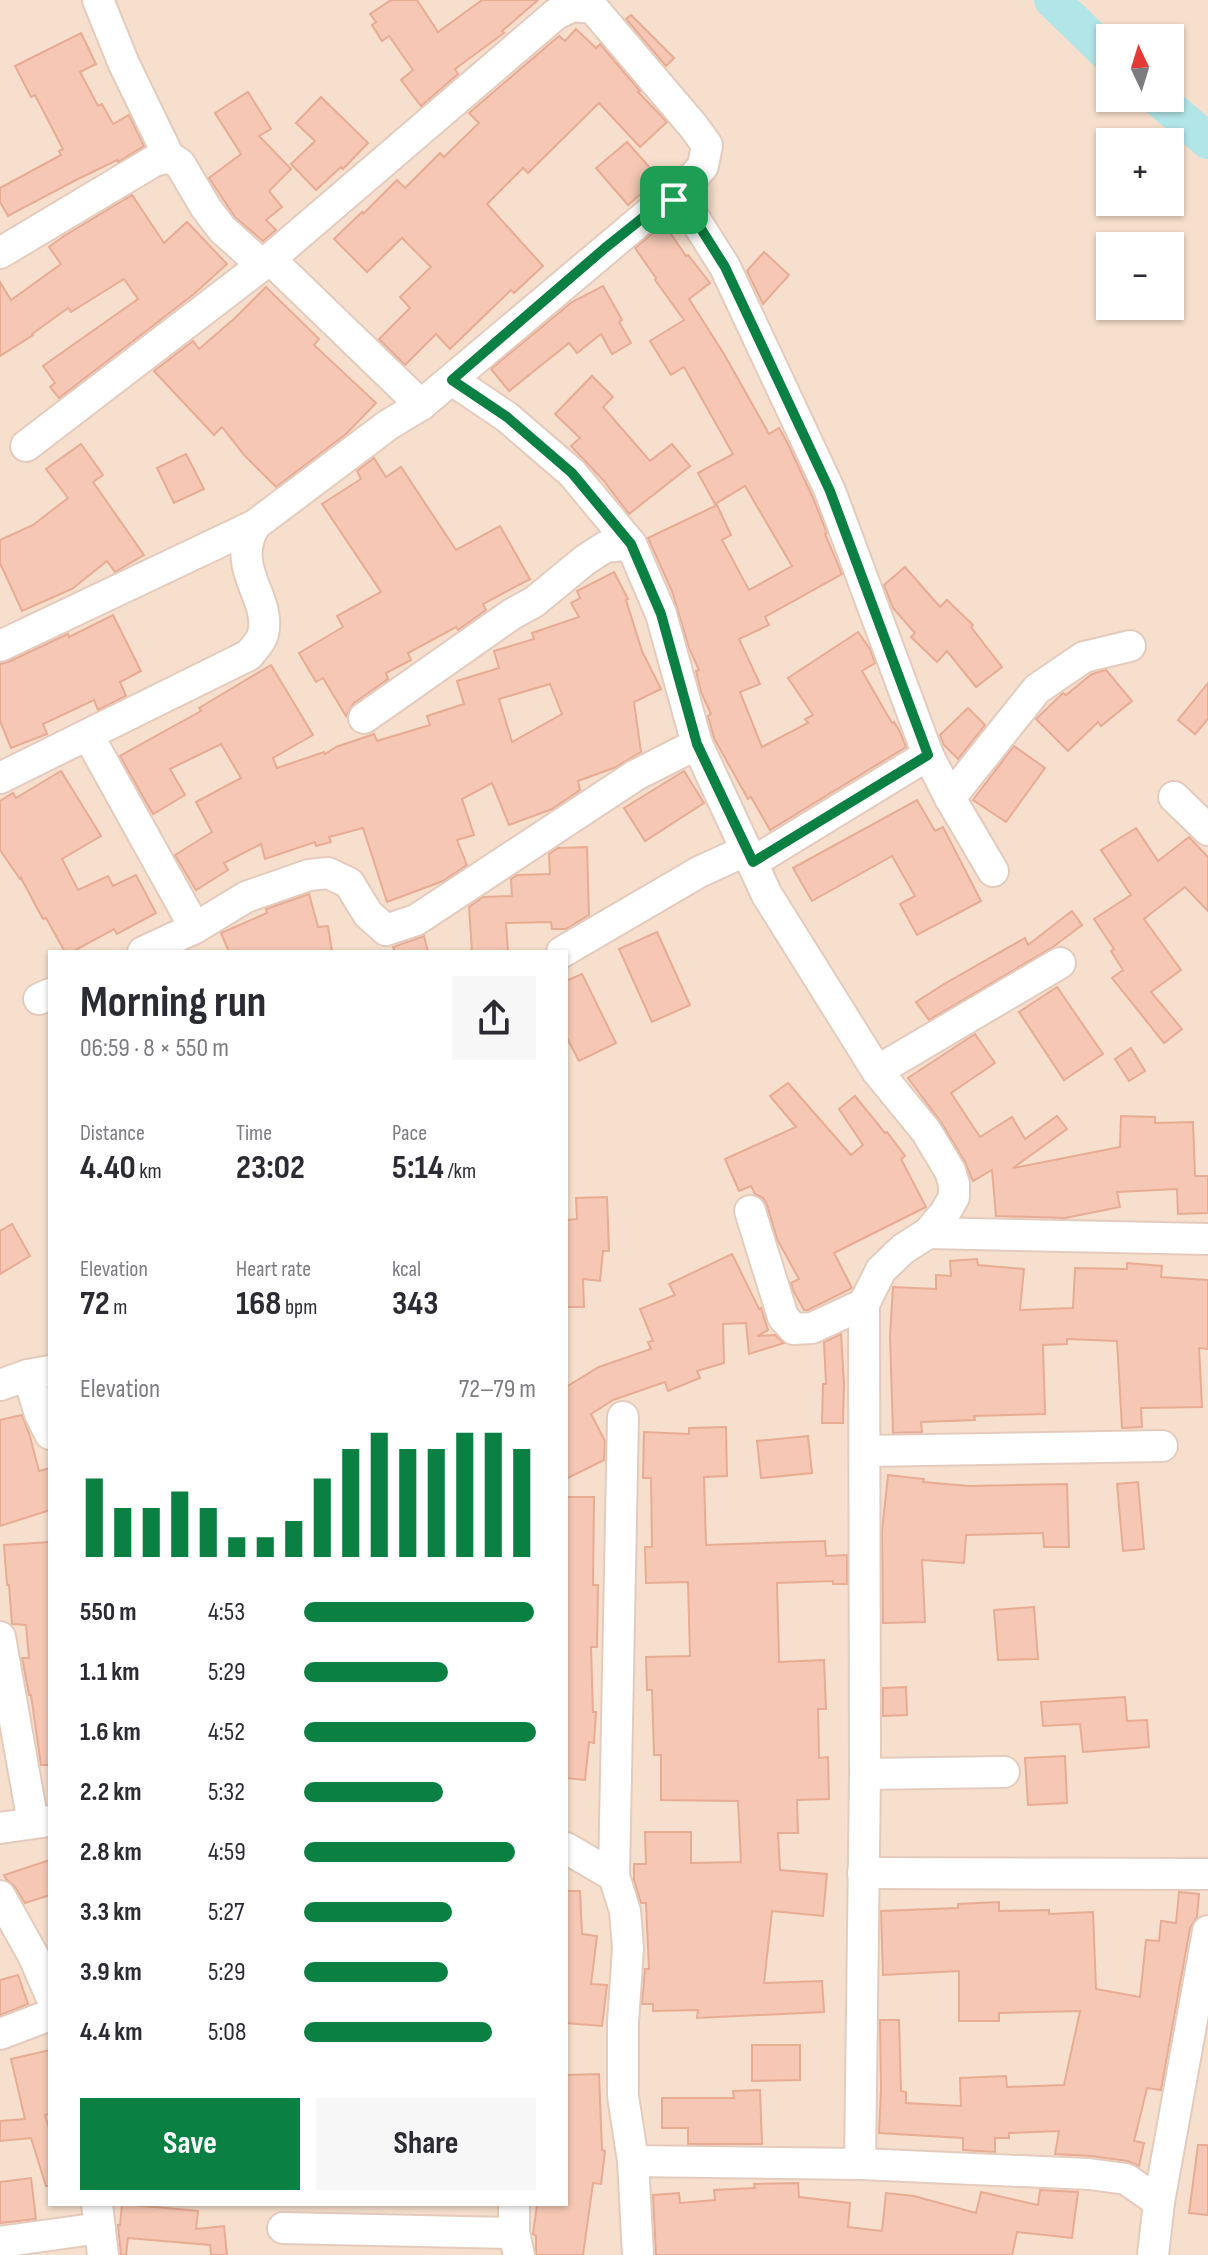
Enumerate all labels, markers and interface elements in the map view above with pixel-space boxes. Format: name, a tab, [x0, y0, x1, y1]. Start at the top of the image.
north arrow	[1096, 24, 1184, 112]
map controls	[1096, 24, 1184, 320]
button: +	[1096, 128, 1184, 216]
pin	[640, 166, 708, 234]
icon: arrive	[652, 178, 696, 222]
button: −	[1096, 232, 1184, 320]
text: Morning run	[80, 976, 266, 1029]
button: share	[452, 976, 536, 1060]
text: 06:59 · 8 × 550 m	[80, 1033, 229, 1064]
text: Distance	[80, 1120, 145, 1147]
text: Time	[236, 1120, 272, 1147]
text: Pace	[392, 1120, 427, 1147]
text: 4.40	[80, 1147, 136, 1188]
text: 23:02	[236, 1147, 305, 1188]
text: 5:14	[392, 1147, 444, 1188]
text: km	[136, 1158, 162, 1185]
text: /km	[444, 1158, 476, 1185]
text: Elevation	[80, 1256, 148, 1283]
text: Heart rate	[236, 1256, 311, 1283]
text: kcal	[392, 1256, 421, 1283]
text: 72	[80, 1283, 110, 1324]
text: 168	[236, 1283, 281, 1324]
text: 343	[392, 1283, 438, 1324]
text: m	[110, 1294, 127, 1321]
text: bpm	[281, 1294, 317, 1321]
text: Elevation	[80, 1374, 160, 1405]
text: 72–79 m	[459, 1374, 536, 1405]
text: 550 m	[80, 1597, 137, 1628]
text: 4:53	[208, 1597, 245, 1628]
text: 1.1 km	[80, 1657, 139, 1688]
text: 5:29	[208, 1657, 246, 1688]
text: 1.6 km	[80, 1717, 141, 1748]
text: 4:52	[208, 1717, 245, 1748]
text: 2.2 km	[80, 1777, 142, 1808]
text: 5:32	[208, 1777, 245, 1808]
text: 2.8 km	[80, 1837, 142, 1868]
text: 4:59	[208, 1837, 246, 1868]
text: 3.3 km	[80, 1897, 142, 1928]
text: 5:27	[208, 1897, 244, 1928]
text: 3.9 km	[80, 1957, 142, 1988]
text: 5:29	[208, 1957, 246, 1988]
text: 4.4 km	[80, 2017, 143, 2048]
text: 5:08	[208, 2017, 246, 2048]
button: Save	[80, 2098, 300, 2190]
button: Share	[316, 2098, 536, 2190]

